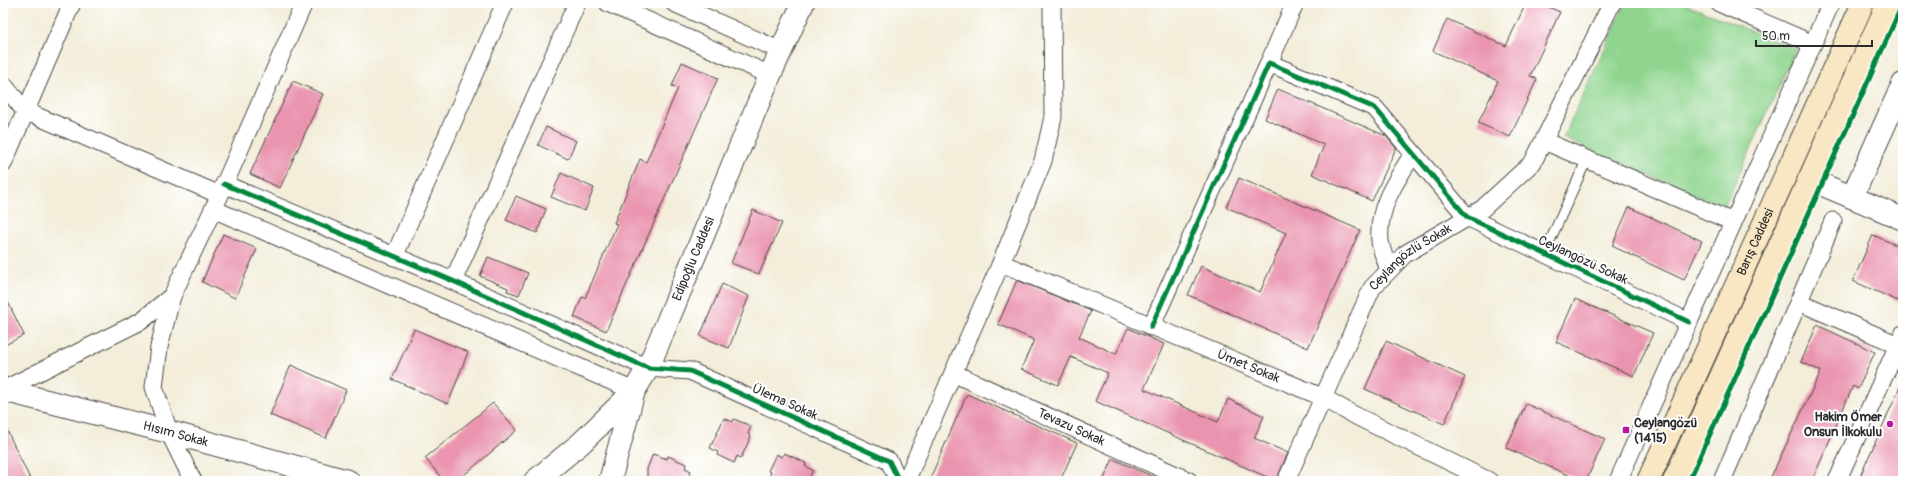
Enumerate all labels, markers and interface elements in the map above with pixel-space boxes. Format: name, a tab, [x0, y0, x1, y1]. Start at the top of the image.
scale bar	[1756, 22, 1872, 48]
text: 50 m	[1762, 29, 1790, 44]
street label: Barış Caddesi	[1733, 206, 1777, 278]
street label: Edipoğlu Caddesi	[669, 215, 718, 303]
street label: Ceylangözlü Sokak	[1366, 220, 1455, 294]
street label: Ceylangözü Sokak	[1535, 232, 1631, 288]
street label: Ümet Sokak	[1215, 346, 1283, 387]
street label: Ülema Sokak	[750, 380, 821, 424]
street label: Tevazu Sokak	[1035, 405, 1108, 450]
place label: Hakim Ömer Onsun İlkokulu	[1804, 409, 1882, 440]
place label: Ceylangözü (1415)	[1634, 415, 1698, 446]
street label: Hısım Sokak	[141, 418, 210, 450]
marker: Hakim Ömer Onsun İlkokulu	[1885, 419, 1895, 429]
marker: Ceylangözü (1415)	[1621, 425, 1631, 435]

